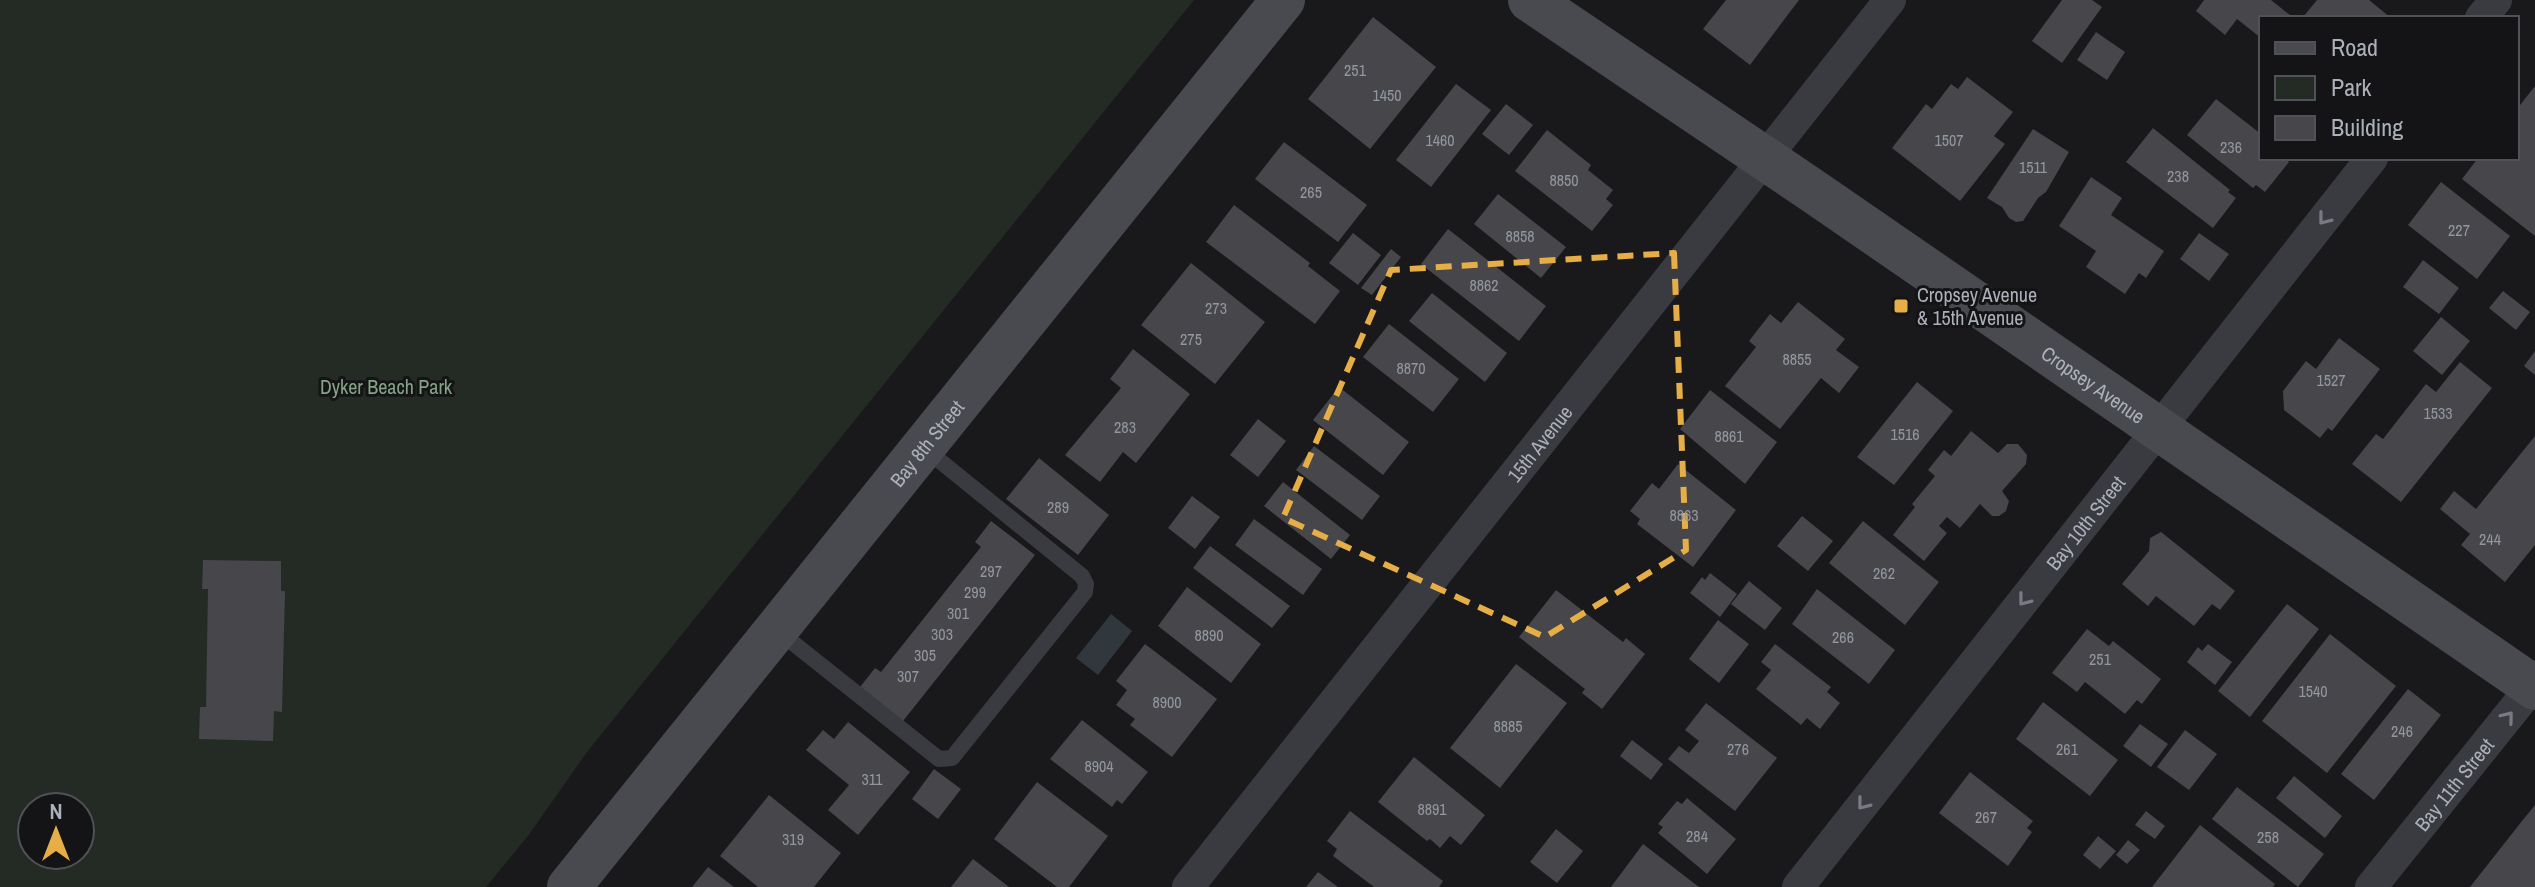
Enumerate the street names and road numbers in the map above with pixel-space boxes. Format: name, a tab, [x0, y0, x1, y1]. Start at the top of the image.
street label: Cropsey Avenue	[2036, 339, 2151, 429]
street label: Bay 8th Street	[883, 394, 970, 492]
street label: 15th Avenue	[1500, 399, 1578, 487]
street label: Bay 10th Street	[2039, 469, 2131, 575]
street label: Bay 11th Street	[2408, 732, 2500, 836]

